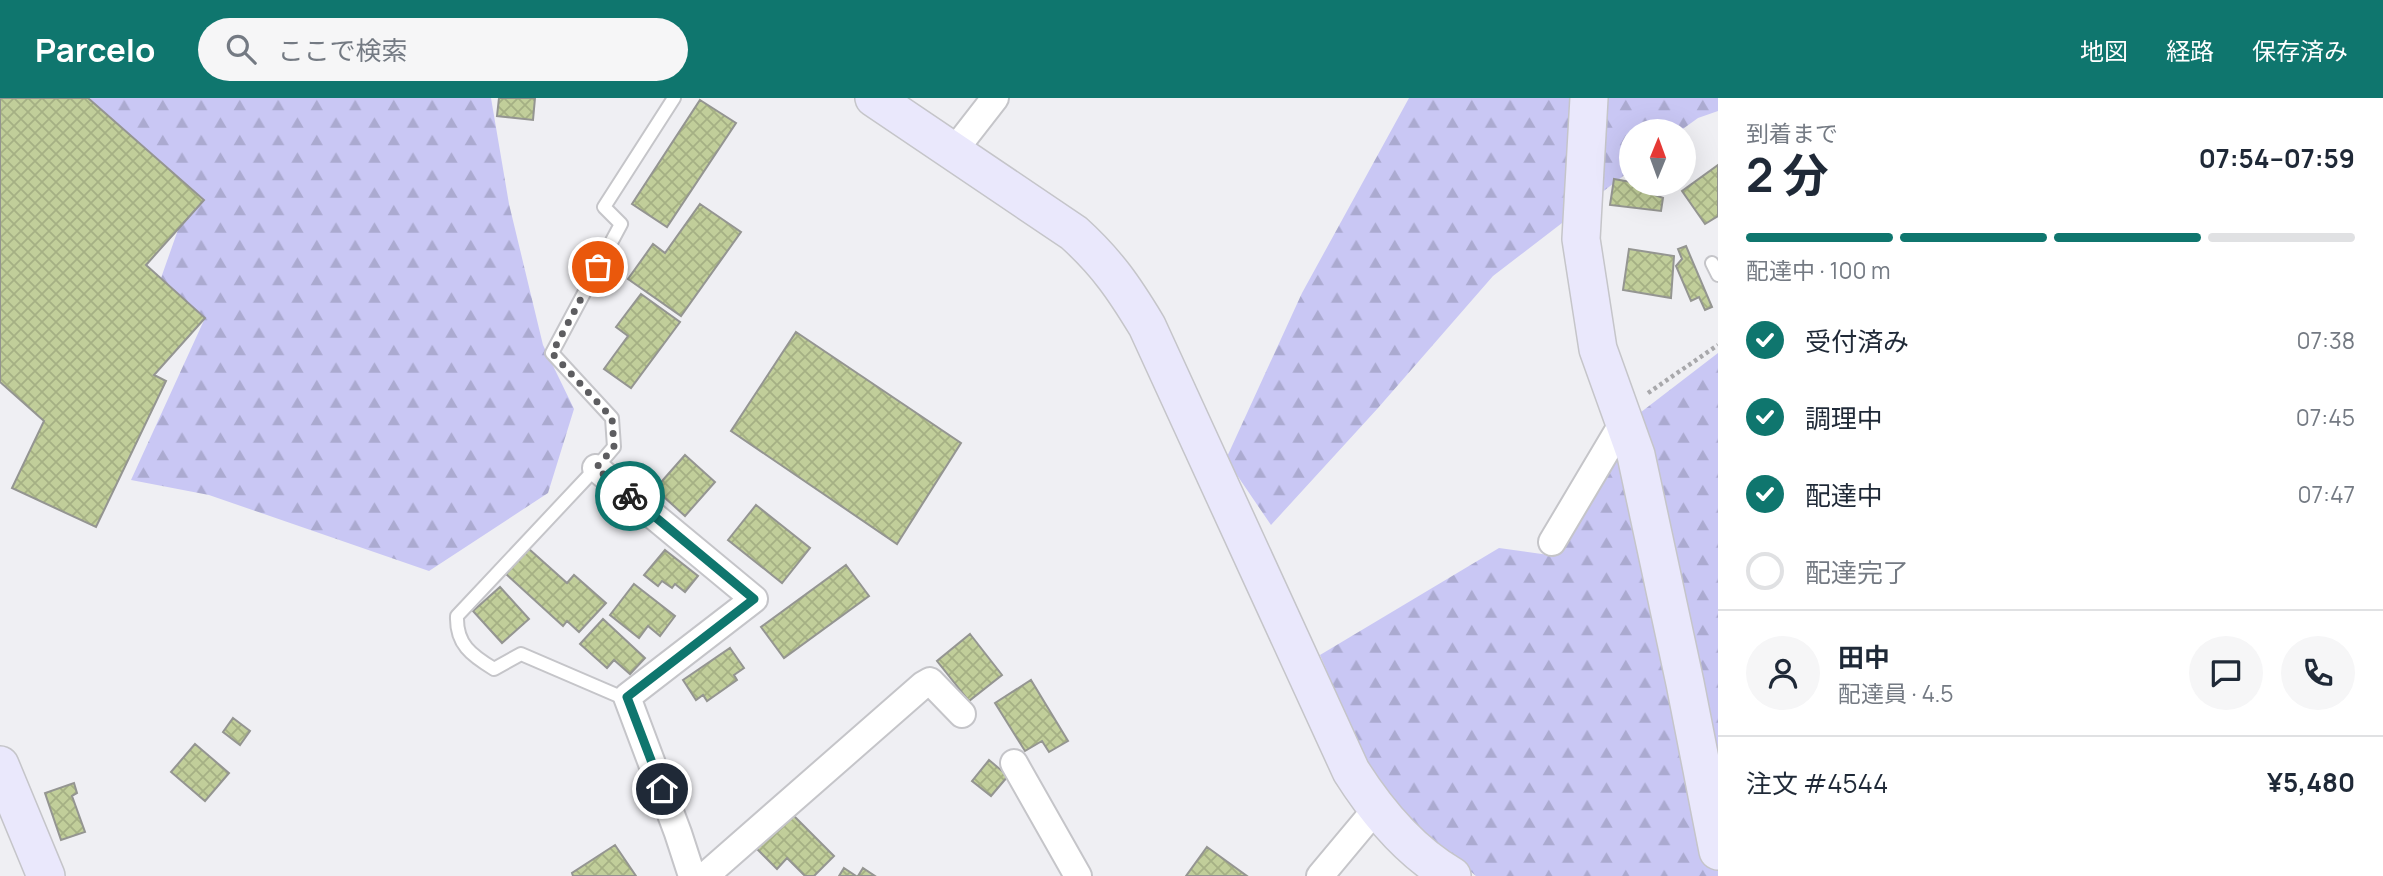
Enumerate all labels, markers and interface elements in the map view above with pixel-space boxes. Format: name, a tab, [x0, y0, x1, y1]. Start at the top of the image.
search box	[198, 18, 688, 81]
text: Parcelo	[35, 27, 156, 72]
icon: search	[222, 30, 260, 68]
text: ここで検索	[278, 32, 408, 68]
text: 地図	[2080, 34, 2128, 67]
text: 経路	[2166, 34, 2214, 67]
text: 保存済み	[2252, 34, 2348, 67]
text: 到着まで	[1746, 117, 1838, 149]
north arrow	[1619, 119, 1696, 196]
map controls	[1619, 119, 1696, 196]
text: 07:54–07:59	[2199, 140, 2355, 176]
text: 2 分	[1746, 143, 1829, 206]
pin	[568, 237, 628, 297]
icon: bag	[579, 248, 617, 286]
text: 配達中 · 100 m	[1746, 254, 1891, 286]
icon: check	[1746, 321, 1784, 359]
text: 受付済み	[1805, 323, 1909, 359]
text: 07:38	[2296, 324, 2355, 356]
icon: check	[1746, 398, 1784, 436]
text: 調理中	[1805, 400, 1883, 436]
text: 07:45	[2296, 401, 2355, 433]
courier	[595, 461, 665, 531]
icon: check	[1746, 475, 1784, 513]
icon: bike	[611, 477, 649, 515]
text: 配達中	[1805, 477, 1883, 513]
text: 07:47	[2297, 478, 2355, 510]
text: 配達完了	[1805, 554, 1909, 590]
button: person	[1746, 636, 1820, 710]
button: chat	[2189, 636, 2263, 710]
button: phone	[2281, 636, 2355, 710]
text: 田中	[1838, 639, 1890, 675]
text: 配達員 · 4.5	[1838, 677, 1954, 709]
pin	[632, 759, 692, 819]
text: ¥5,480	[2267, 764, 2355, 800]
text: 注文 #4544	[1746, 765, 1888, 801]
icon: home	[643, 770, 681, 808]

